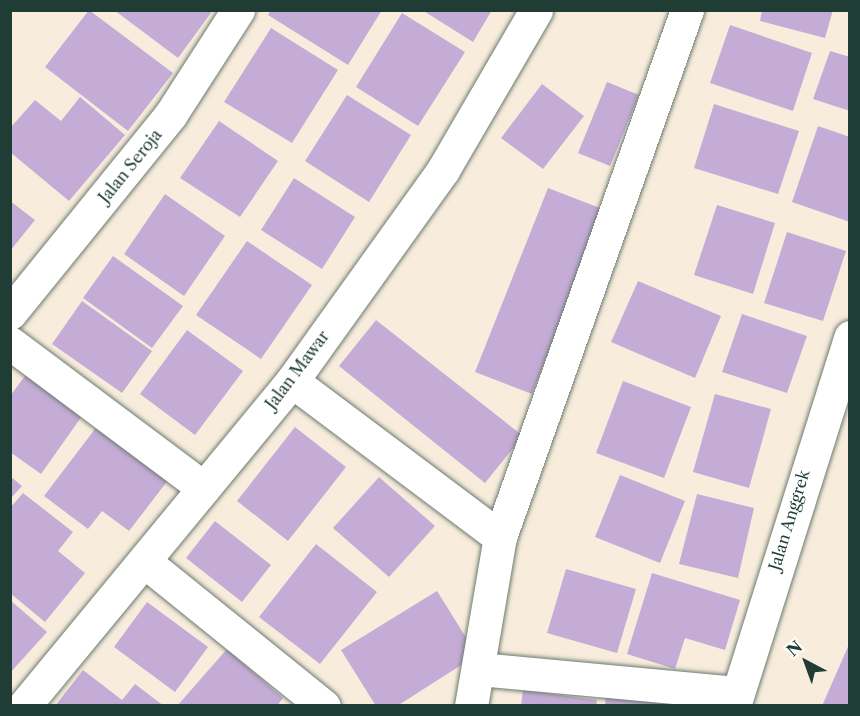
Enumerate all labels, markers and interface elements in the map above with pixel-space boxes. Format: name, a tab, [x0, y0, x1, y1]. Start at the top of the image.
street label: Jalan Seroja	[94, 125, 166, 207]
street label: Jalan Mawar	[261, 327, 333, 413]
street label: Jalan Anggrek	[765, 467, 813, 573]
north arrow	[776, 632, 836, 692]
text: N	[782, 636, 806, 661]

